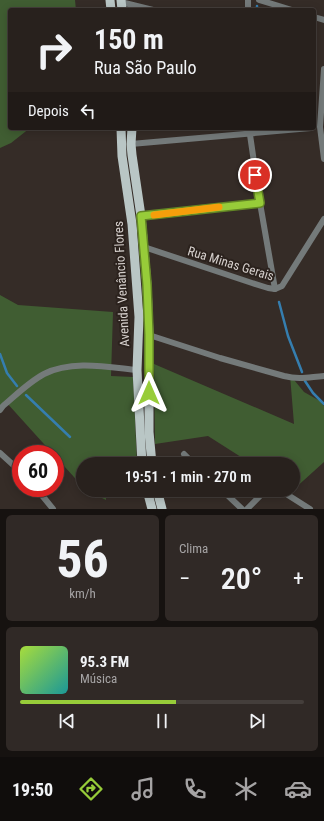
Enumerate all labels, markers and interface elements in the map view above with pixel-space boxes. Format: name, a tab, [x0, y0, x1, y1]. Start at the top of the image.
text: 150 m	[94, 23, 164, 56]
icon: right	[28, 24, 80, 76]
text: Rua São Paulo	[94, 57, 197, 78]
icon: left	[77, 100, 99, 122]
text: Depois	[28, 102, 69, 120]
pin	[238, 158, 272, 192]
icon: arrive	[244, 164, 266, 186]
street label: Avenida Venâncio Flores	[111, 221, 132, 347]
street label: Rua Minas Gerais	[186, 243, 276, 284]
position arrow	[128, 372, 170, 414]
speed limit sign: 60	[12, 445, 64, 497]
text: 19:51 · 1 min · 270 m	[125, 468, 251, 486]
text: 56	[56, 529, 109, 590]
text: Clima	[179, 541, 208, 556]
text: 20°	[221, 561, 262, 596]
text: −	[179, 566, 190, 591]
text: +	[293, 566, 304, 591]
text: km/h	[69, 586, 96, 601]
text: 95.3 FM	[80, 653, 129, 671]
text: Música	[80, 671, 117, 686]
icon: previous	[56, 710, 78, 732]
icon: pause	[151, 710, 173, 732]
icon: next	[246, 710, 268, 732]
icon: directions	[77, 775, 105, 803]
icon: music	[129, 775, 157, 803]
icon: phone	[181, 775, 209, 803]
icon: climate	[232, 775, 260, 803]
icon: car	[284, 775, 312, 803]
text: 19:50	[12, 779, 53, 800]

